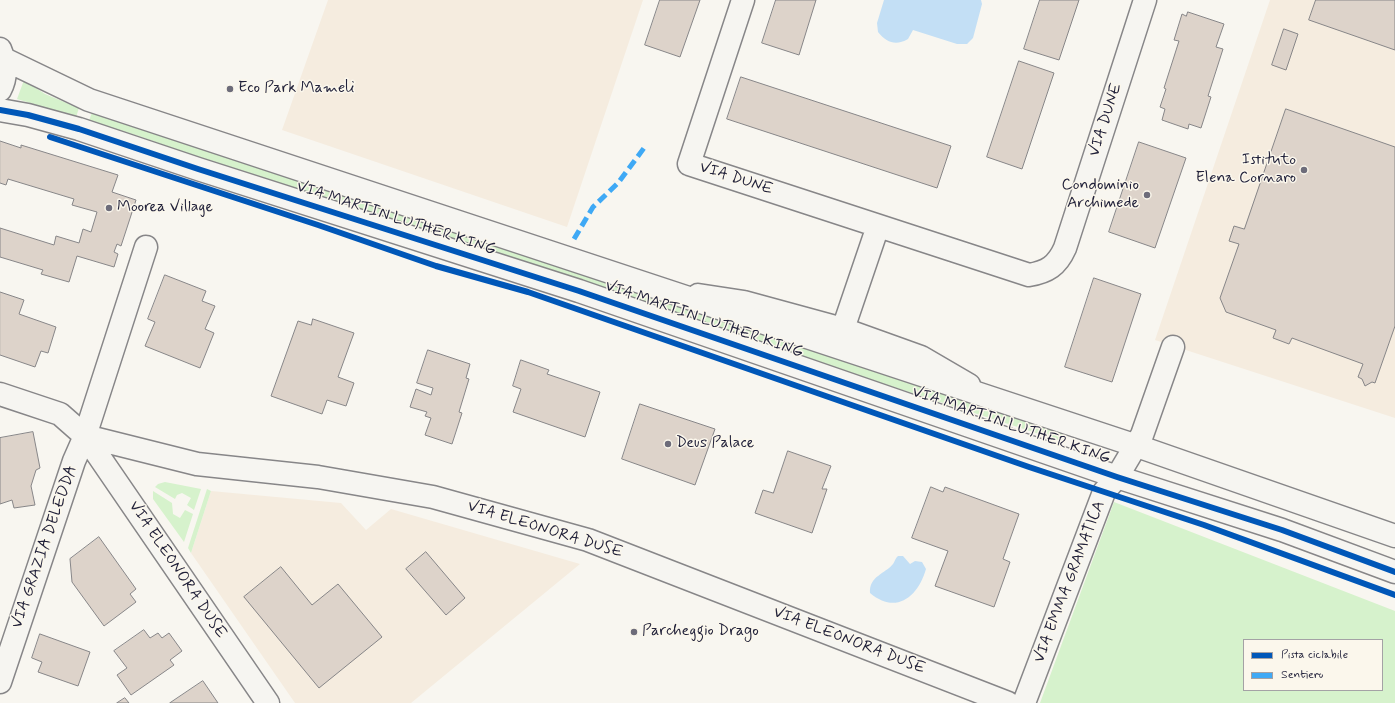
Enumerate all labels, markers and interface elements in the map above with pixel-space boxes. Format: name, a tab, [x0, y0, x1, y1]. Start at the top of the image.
place label: Eco Park Mameli	[238, 79, 354, 99]
street label: VIA DUNE	[1085, 81, 1127, 159]
marker: Eco Park Mameli	[225, 84, 235, 94]
place label: Istituto Elena Cornaro	[1195, 151, 1296, 189]
street label: VIA DUNE	[697, 158, 775, 200]
marker: Istituto Elena Cornaro	[1299, 165, 1309, 175]
place label: Condominio Archimede	[1061, 176, 1139, 214]
street label: VIA MARTIN LUTHER KING	[294, 178, 498, 260]
marker: Condominio Archimede	[1142, 190, 1152, 200]
place label: Moorea Village	[117, 198, 213, 218]
marker: Moorea Village	[104, 203, 114, 213]
street label: VIA MARTIN LUTHER KING	[602, 277, 806, 363]
street label: VIA MARTIN LUTHER KING	[909, 383, 1113, 469]
place label: Deus Palace	[676, 434, 754, 454]
marker: Deus Palace	[663, 439, 673, 449]
street label: VIA GRAZIA DELEDDA	[8, 463, 82, 631]
street label: VIA ELEONORA DUSE	[465, 497, 625, 563]
street label: VIA ELEONORA DUSE	[124, 498, 230, 642]
street label: VIA EMMA GRAMATICA	[1030, 498, 1110, 666]
street label: VIA ELEONORA DUSE	[770, 603, 928, 679]
place label: Parcheggio Drago	[642, 622, 759, 642]
marker: Parcheggio Drago	[629, 627, 639, 637]
legend	[1243, 639, 1383, 691]
text: Pista ciclabile	[1281, 647, 1348, 663]
text: Sentiero	[1281, 667, 1323, 683]

